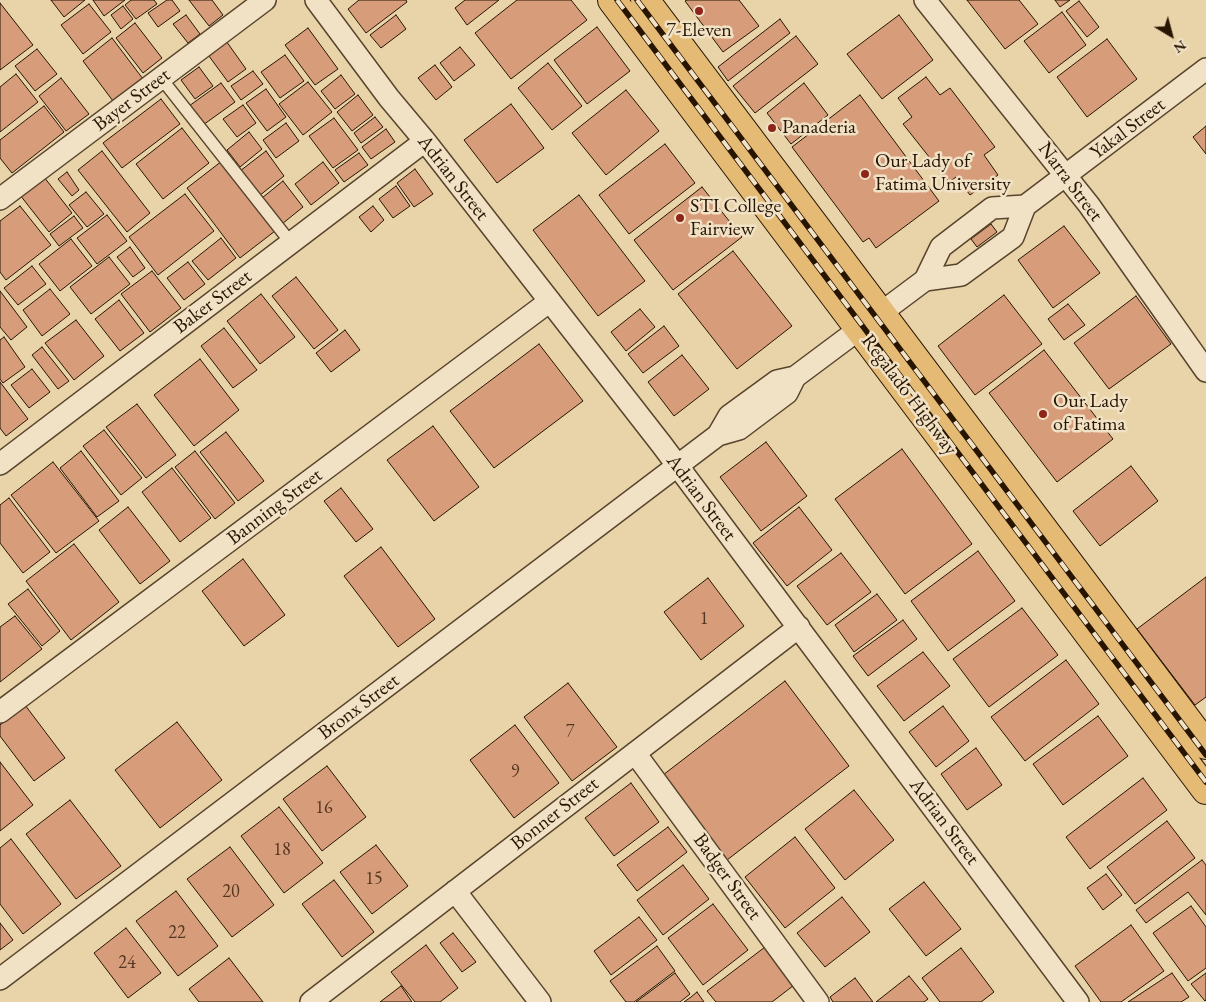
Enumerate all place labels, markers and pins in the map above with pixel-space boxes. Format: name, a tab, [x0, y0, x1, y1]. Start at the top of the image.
marker: 7-Eleven	[693, 5, 705, 17]
place label: 7-Eleven	[666, 19, 732, 43]
place label: Panaderia	[782, 116, 856, 140]
marker: Panaderia	[766, 122, 778, 134]
place label: Our Lady of Fatima University	[875, 150, 1011, 197]
marker: Our Lady of Fatima University	[859, 168, 871, 180]
place label: STI College Fairview	[690, 195, 781, 242]
marker: STI College Fairview	[674, 212, 686, 224]
place label: Our Lady of Fatima	[1053, 390, 1128, 437]
marker: Our Lady of Fatima	[1037, 408, 1049, 420]

